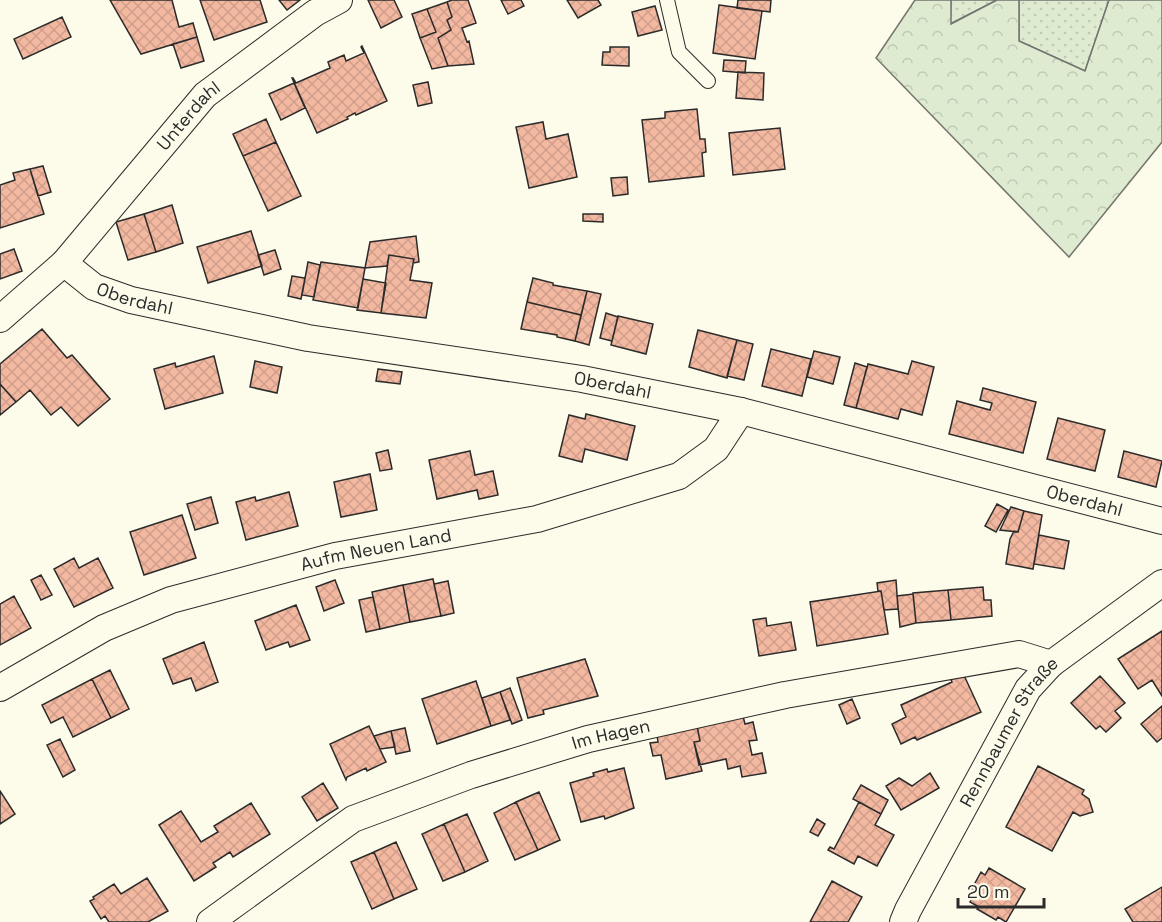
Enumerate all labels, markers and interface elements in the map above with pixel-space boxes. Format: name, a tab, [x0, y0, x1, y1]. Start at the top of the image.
street label: Unterdahl	[151, 76, 225, 155]
street label: Oberdahl	[94, 277, 175, 320]
street label: Oberdahl	[573, 366, 653, 404]
street label: Oberdahl	[1044, 479, 1125, 521]
street label: Aufm Neuen Land	[298, 523, 453, 576]
street label: Rennbaumer Straße	[954, 651, 1062, 811]
street label: Im Hagen	[569, 713, 652, 754]
scale bar	[958, 871, 1044, 909]
text: 20 m	[967, 880, 1010, 903]

